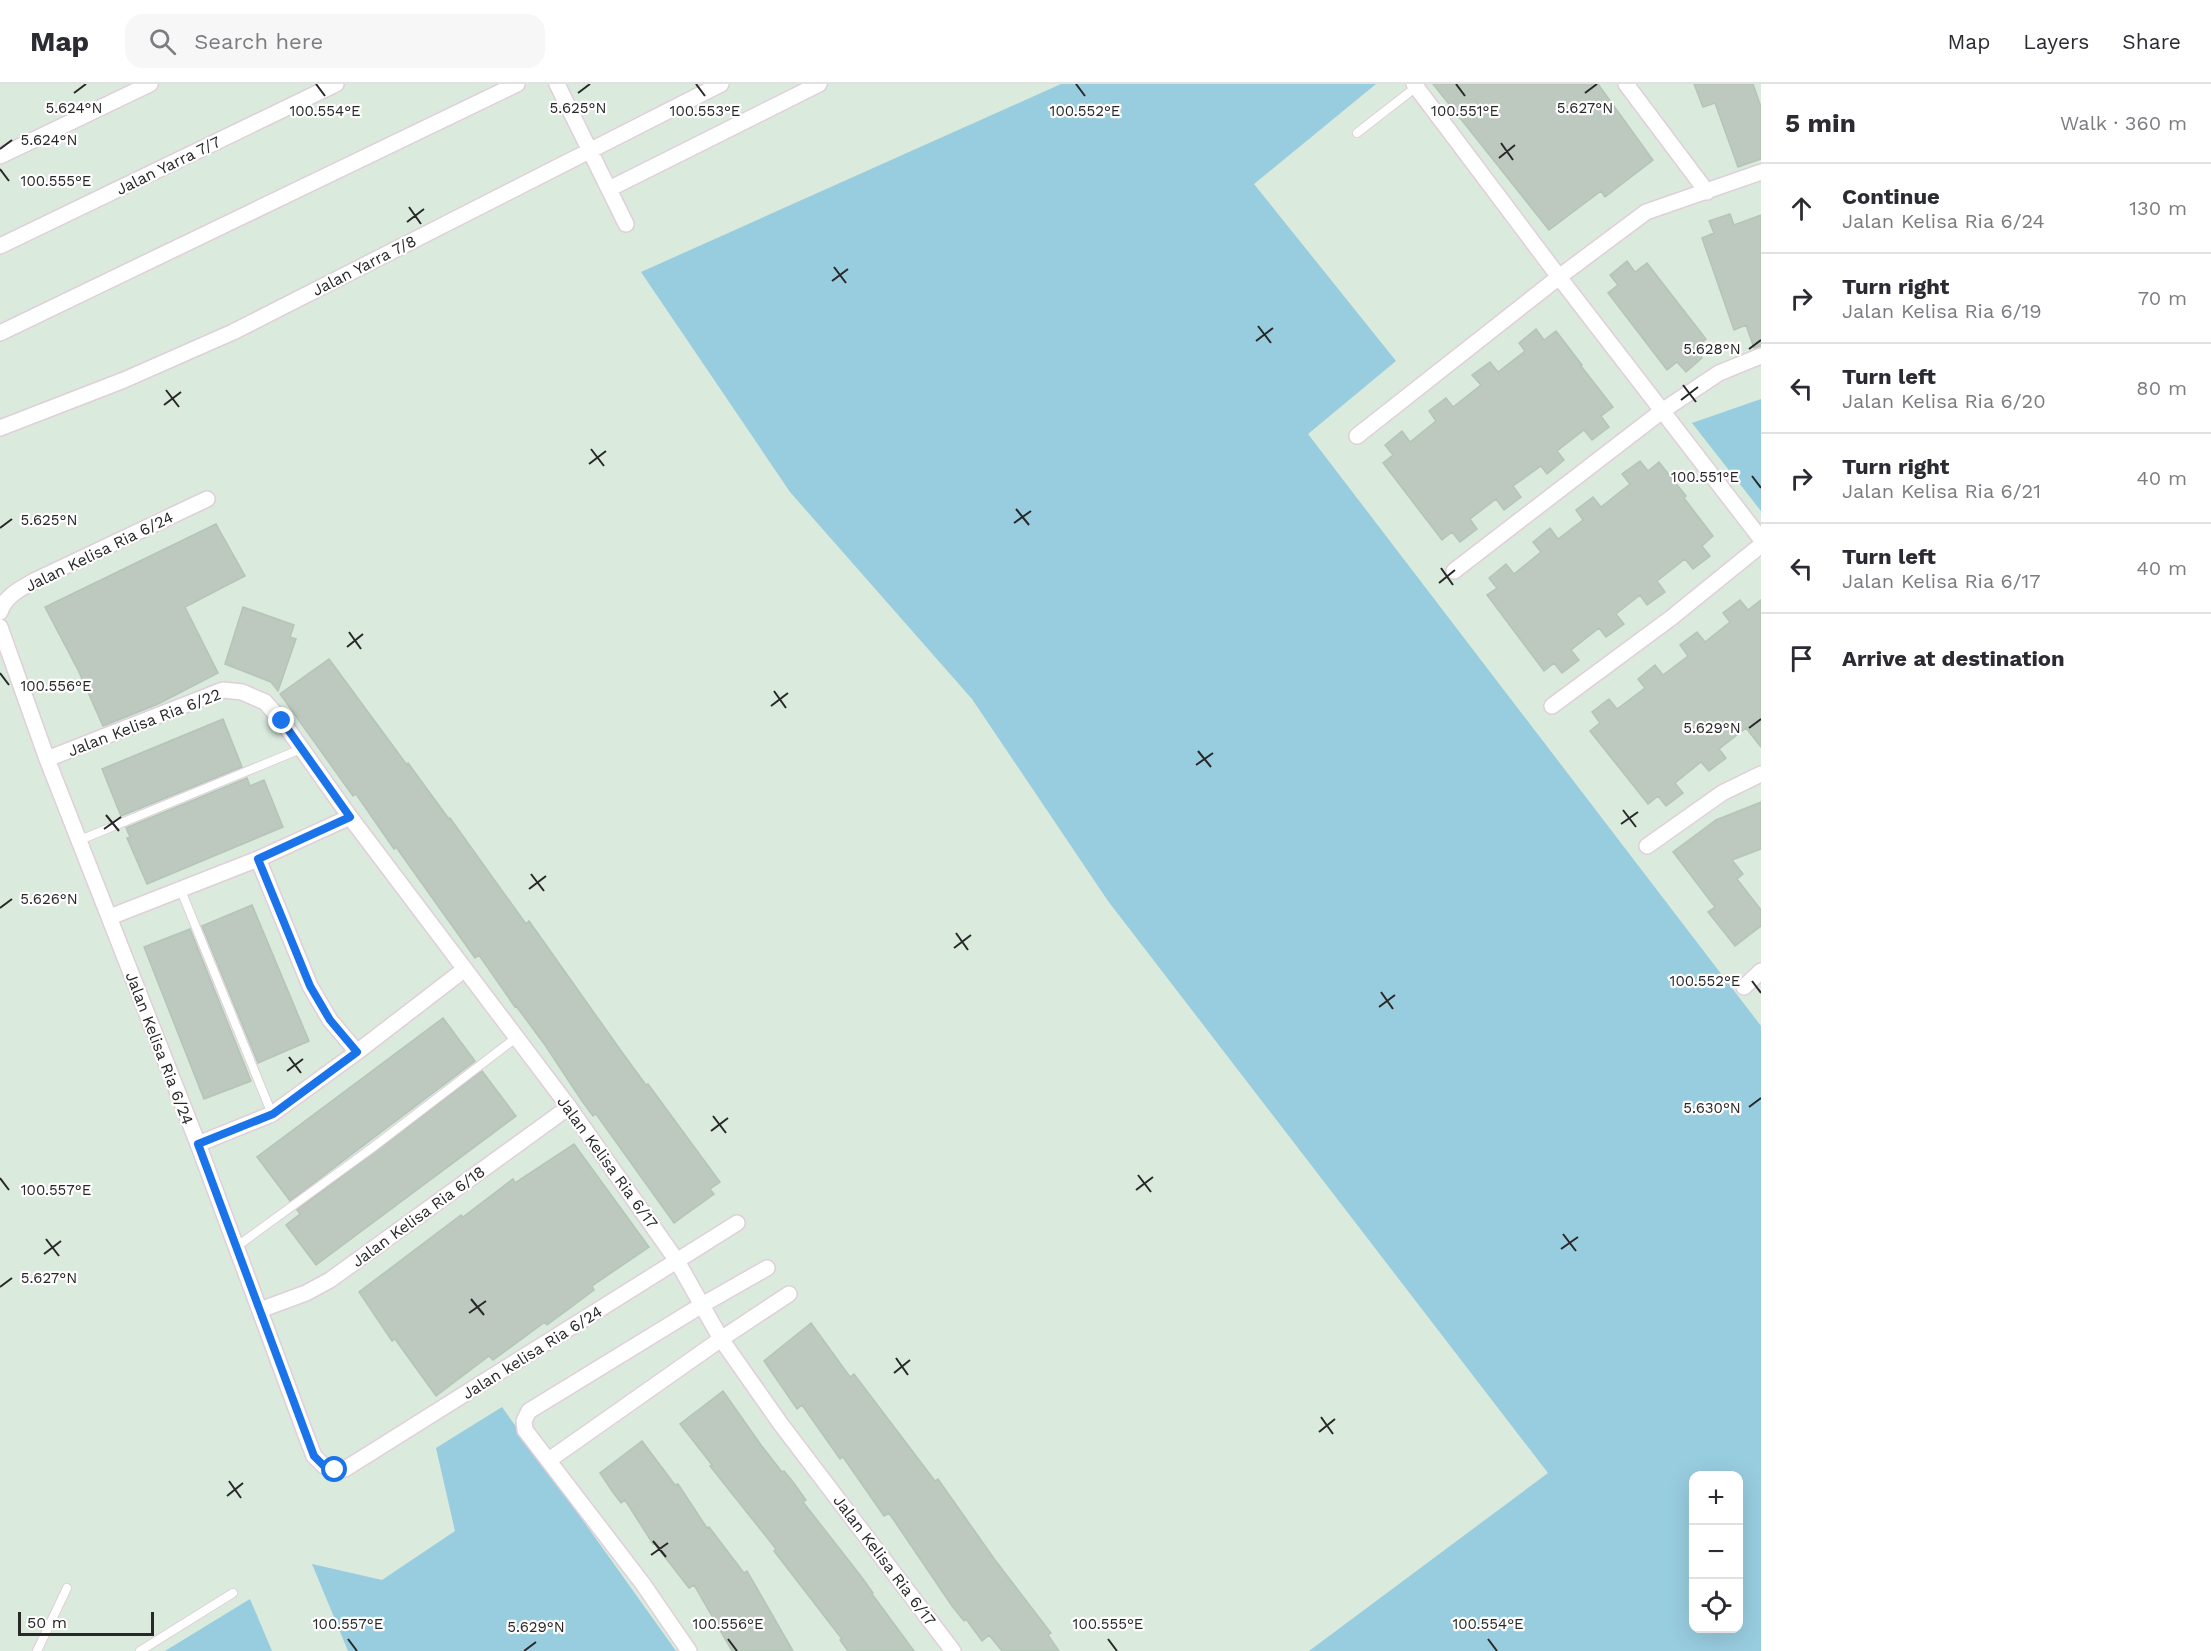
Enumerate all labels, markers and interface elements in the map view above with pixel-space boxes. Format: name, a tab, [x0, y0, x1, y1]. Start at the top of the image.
search box	[125, 14, 545, 68]
text: Map	[30, 25, 89, 58]
icon: search	[146, 25, 179, 58]
text: Search here	[194, 29, 323, 54]
text: Map	[1947, 29, 1990, 54]
text: Layers	[2023, 29, 2089, 54]
text: Share	[2122, 29, 2181, 54]
text: 5.624°N	[46, 99, 103, 117]
text: 5.625°N	[549, 99, 607, 117]
text: 5.627°N	[1557, 99, 1613, 117]
text: 100.554°E	[289, 102, 361, 120]
text: 100.553°E	[670, 102, 740, 120]
text: 100.552°E	[1050, 102, 1120, 120]
text: 100.551°E	[1431, 102, 1499, 120]
text: 5 min	[1785, 108, 1856, 138]
text: Walk · 360 m	[2060, 111, 2187, 135]
text: 5.624°N	[21, 131, 78, 149]
street label: Jalan Yarra 7/7	[113, 132, 223, 199]
text: 100.555°E	[21, 172, 91, 190]
text: Continue	[1842, 184, 1940, 209]
icon: ahead	[1785, 192, 1818, 225]
text: 130 m	[2129, 196, 2187, 220]
text: Jalan Kelisa Ria 6/24	[1842, 209, 2045, 233]
street label: Jalan Yarra 7/8	[309, 231, 419, 300]
text: Turn right	[1842, 274, 1949, 299]
icon: right	[1785, 282, 1818, 315]
text: 70 m	[2138, 286, 2187, 310]
text: Jalan Kelisa Ria 6/19	[1842, 299, 2042, 323]
text: 5.628°N	[1683, 340, 1741, 358]
text: Turn left	[1842, 364, 1936, 389]
icon: left	[1785, 372, 1818, 405]
text: 80 m	[2136, 376, 2187, 400]
text: Jalan Kelisa Ria 6/20	[1842, 389, 2046, 413]
text: Turn right	[1842, 454, 1949, 479]
icon: right	[1785, 462, 1818, 495]
text: 40 m	[2136, 466, 2187, 490]
text: 100.551°E	[1671, 468, 1739, 486]
text: Jalan Kelisa Ria 6/21	[1842, 479, 2041, 503]
street label: Jalan Kelisa Ria 6/24	[22, 507, 176, 596]
text: 5.625°N	[20, 511, 78, 529]
text: Turn left	[1842, 544, 1936, 569]
icon: left	[1785, 552, 1818, 585]
text: 40 m	[2136, 556, 2187, 580]
text: Jalan Kelisa Ria 6/17	[1842, 569, 2041, 593]
icon: arrive	[1785, 642, 1818, 675]
text: Arrive at destination	[1842, 646, 2065, 671]
text: 100.556°E	[20, 677, 92, 695]
street label: Jalan Kelisa Ria 6/22	[65, 685, 223, 760]
route end	[268, 707, 294, 733]
text: 5.629°N	[1683, 719, 1741, 737]
text: 5.626°N	[20, 890, 78, 908]
street label: Jalan Kelisa Ria 6/24	[122, 969, 198, 1128]
text: 100.552°E	[1670, 972, 1740, 990]
street label: Jalan Kelisa Ria 6/17	[553, 1092, 662, 1232]
text: 5.630°N	[1683, 1099, 1741, 1117]
street label: Jalan Kelisa Ria 6/18	[348, 1162, 488, 1271]
text: 100.557°E	[21, 1181, 91, 1199]
text: 5.627°N	[21, 1269, 77, 1287]
street label: Jalan kelisa Ria 6/24	[459, 1302, 606, 1403]
route start	[321, 1456, 347, 1482]
map controls	[1689, 1471, 1743, 1633]
button: +	[1689, 1471, 1743, 1525]
street label: Jalan Kelisa Ria 6/17	[829, 1491, 940, 1629]
button: −	[1689, 1525, 1743, 1579]
button: locate	[1689, 1579, 1743, 1633]
scale bar	[18, 1609, 154, 1636]
text: 50 m	[27, 1613, 67, 1632]
text: 100.557°E	[313, 1615, 383, 1633]
text: 100.556°E	[692, 1615, 764, 1633]
text: 100.555°E	[1073, 1615, 1143, 1633]
text: 100.554°E	[1452, 1615, 1524, 1633]
text: 5.629°N	[507, 1618, 565, 1636]

